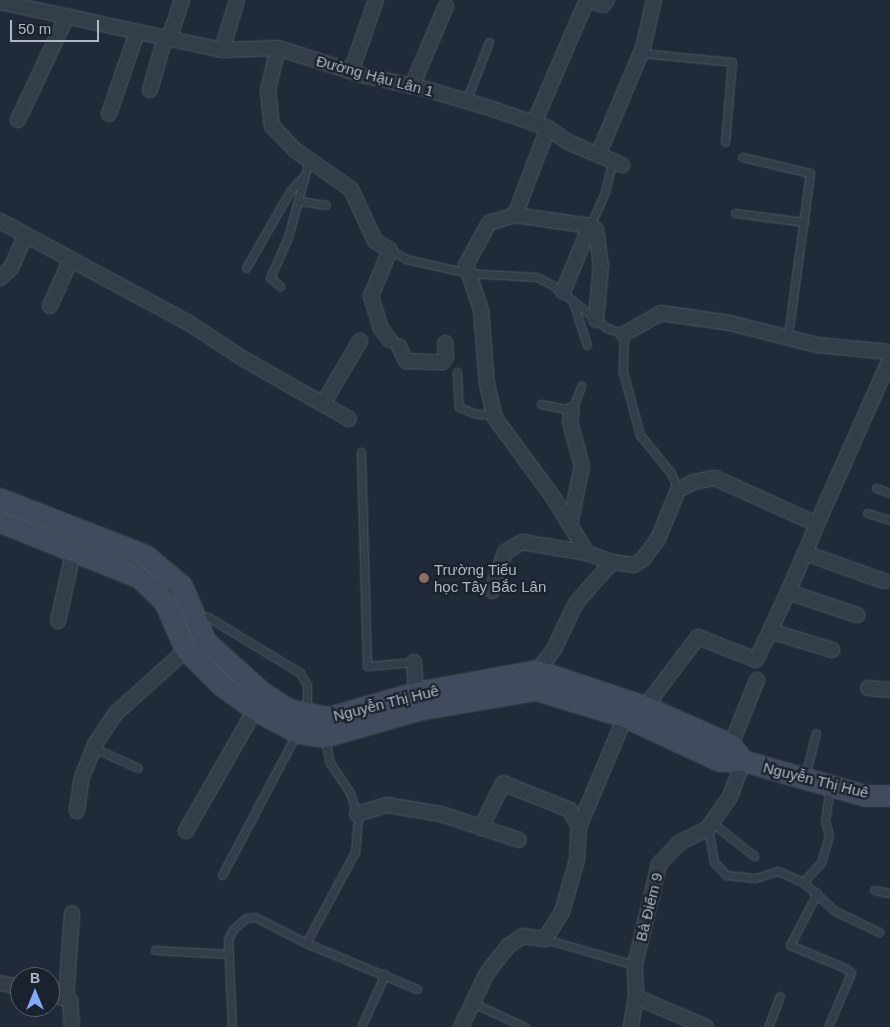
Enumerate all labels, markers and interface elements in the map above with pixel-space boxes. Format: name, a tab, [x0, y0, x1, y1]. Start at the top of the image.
scale bar	[12, 10, 101, 42]
text: 50 m	[18, 20, 51, 37]
street label: Đường Hậu Lân 1	[314, 52, 436, 100]
place label: Trường Tiểu học Tây Bắc Lân	[434, 560, 547, 595]
marker: Trường Tiểu học Tây Bắc Lân	[418, 572, 430, 584]
street label: Nguyễn Thị Huê	[331, 681, 441, 725]
street label: Nguyễn Thị Huê	[761, 758, 871, 802]
street label: Bà Điểm 9	[632, 871, 666, 943]
north arrow	[10, 967, 60, 1017]
text: B	[30, 970, 40, 986]

